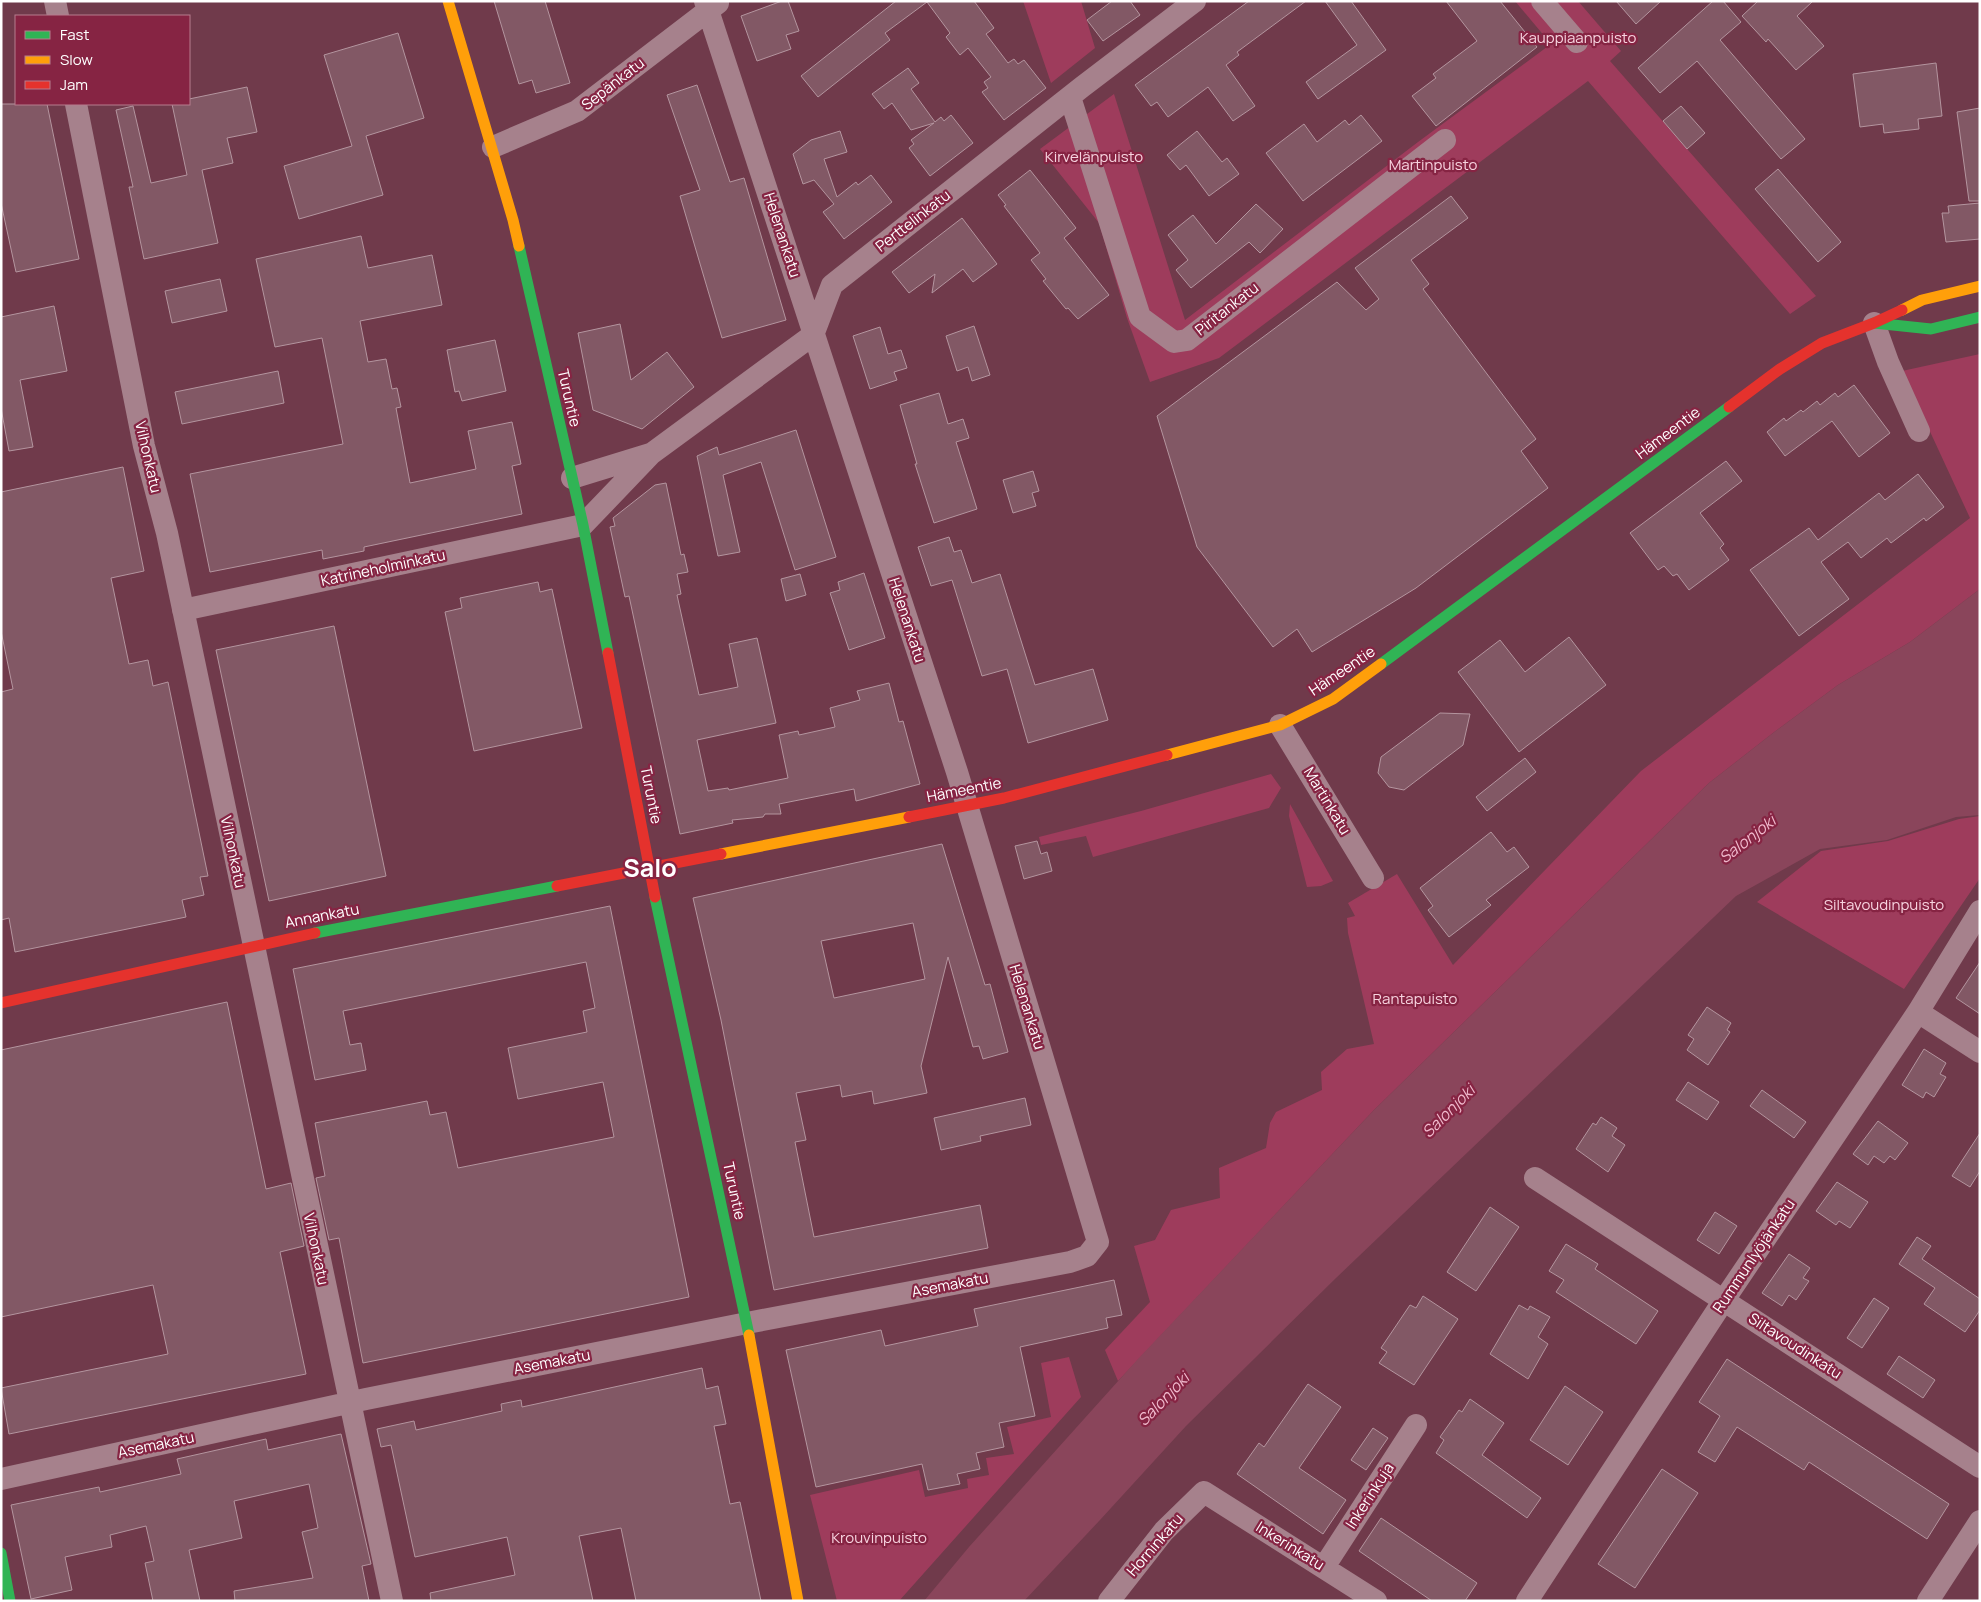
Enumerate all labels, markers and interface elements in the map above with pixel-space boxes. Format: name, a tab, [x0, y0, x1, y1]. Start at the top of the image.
legend	[15, 15, 190, 105]
text: Fast	[60, 24, 89, 45]
park label: Kauppiaanpuisto	[1520, 27, 1636, 48]
text: Slow	[60, 49, 93, 70]
street label: Sepänkatu	[577, 52, 649, 115]
text: Jam	[60, 74, 88, 95]
park label: Kirvelänpuisto	[1045, 146, 1143, 167]
park label: Martinpuisto	[1389, 154, 1477, 175]
street label: Perttelinkatu	[871, 185, 954, 256]
street label: Helenankatu	[759, 190, 806, 280]
street label: Piritankatu	[1191, 277, 1263, 340]
street label: Turuntie	[553, 367, 586, 429]
street label: Hämeentie	[1631, 401, 1704, 464]
street label: Vilhonkatu	[130, 419, 167, 495]
street label: Katrineholminkatu	[319, 544, 447, 591]
street label: Helenankatu	[884, 575, 931, 665]
street label: Hämeentie	[1304, 641, 1379, 700]
street label: Martinkatu	[1299, 763, 1356, 838]
street label: Turuntie	[636, 764, 667, 826]
street label: Hämeentie	[925, 772, 1003, 807]
water label: Salonjoki	[1714, 808, 1782, 868]
street label: Vilhonkatu	[216, 814, 251, 890]
district label: Salo	[623, 850, 677, 885]
park label: Siltavoudinpuisto	[1824, 894, 1944, 915]
street label: Annankatu	[283, 898, 361, 933]
street label: Helenankatu	[1005, 962, 1050, 1052]
park label: Rantapuisto	[1373, 988, 1458, 1009]
water label: Salonjoki	[1417, 1078, 1481, 1142]
street label: Turuntie	[718, 1160, 751, 1222]
street label: Rummunlyöjänkatu	[1708, 1195, 1800, 1317]
street label: Vilhonkatu	[299, 1211, 334, 1287]
street label: Asemakatu	[910, 1267, 990, 1302]
street label: Siltavoudinkatu	[1745, 1308, 1846, 1384]
street label: Asemakatu	[512, 1344, 592, 1379]
water label: Salonjoki	[1132, 1366, 1196, 1431]
street label: Asemakatu	[116, 1426, 196, 1463]
street label: Inkerinkuja	[1340, 1459, 1399, 1533]
street label: Horninkatu	[1122, 1509, 1188, 1580]
street label: Inkerinkatu	[1252, 1516, 1328, 1575]
park label: Krouvinpuisto	[831, 1527, 927, 1548]

